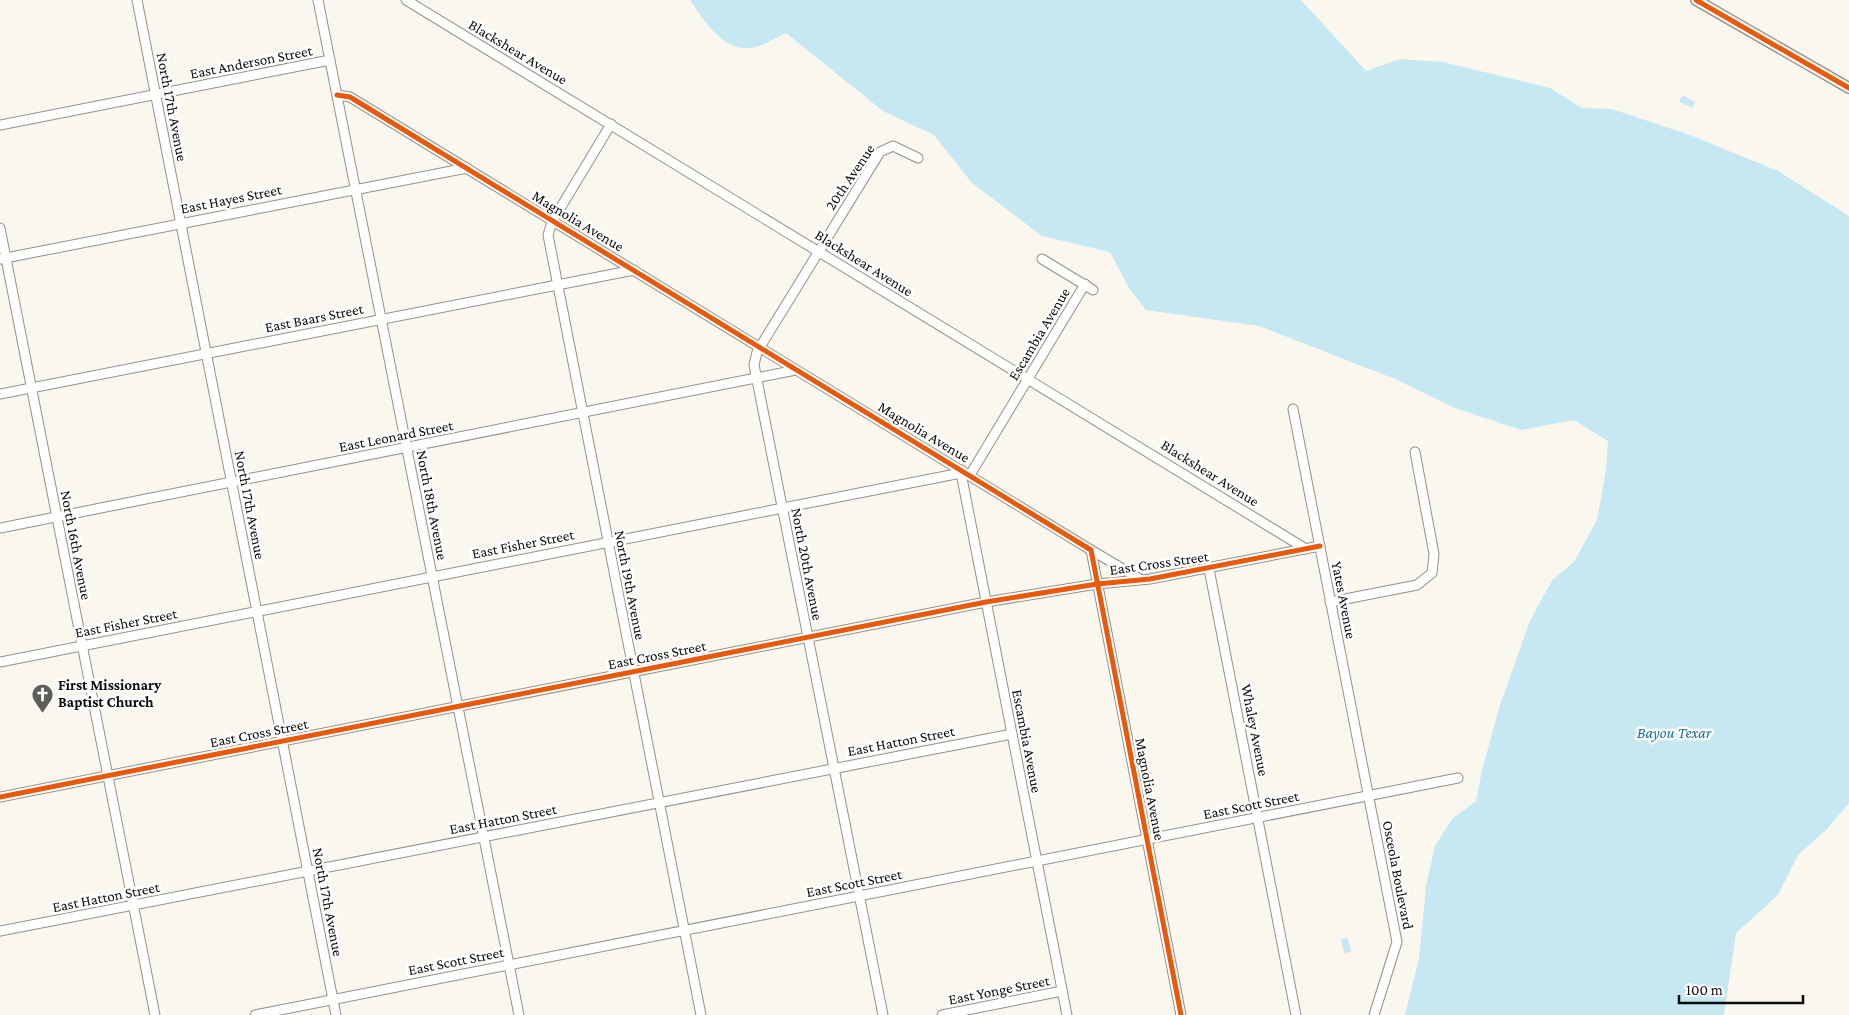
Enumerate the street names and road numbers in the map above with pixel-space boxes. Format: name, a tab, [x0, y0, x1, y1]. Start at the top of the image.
street label: Blackshear Avenue	[466, 16, 571, 88]
street label: East Anderson Street	[188, 42, 315, 82]
street label: North 17th Avenue	[154, 51, 190, 163]
street label: 20th Avenue	[822, 141, 878, 213]
street label: East Hayes Street	[179, 181, 284, 218]
street label: Magnolia Avenue	[529, 187, 627, 256]
street label: Blackshear Avenue	[812, 227, 916, 300]
street label: Escambia Avenue	[1005, 285, 1073, 383]
street label: East Baars Street	[263, 300, 366, 335]
street label: Magnolia Avenue	[875, 398, 973, 467]
street label: East Leonard Street	[337, 417, 456, 455]
street label: Blackshear Avenue	[1158, 437, 1262, 510]
street label: North 17th Avenue	[232, 449, 268, 561]
street label: North 18th Avenue	[414, 449, 451, 562]
street label: North 16th Avenue	[58, 489, 95, 601]
street label: North 20th Avenue	[788, 507, 826, 622]
street label: East Fisher Street	[471, 526, 576, 562]
street label: North 19th Avenue	[612, 529, 649, 641]
street label: East Cross Street	[1108, 548, 1211, 578]
street label: Yates Avenue	[1329, 560, 1359, 640]
street label: East Fisher Street	[74, 605, 179, 641]
street label: East Cross Street	[606, 637, 709, 672]
street label: Whaley Avenue	[1237, 683, 1272, 778]
street label: Escambia Avenue	[1009, 688, 1045, 794]
street label: East Cross Street	[208, 715, 311, 750]
street label: East Hatton Street	[846, 723, 957, 759]
street label: Magnolia Avenue	[1131, 736, 1168, 842]
street label: East Scott Street	[1202, 788, 1301, 822]
street label: East Hatton Street	[448, 801, 559, 837]
street label: Osceola Boulevard	[1380, 819, 1416, 931]
street label: North 17th Avenue	[310, 846, 346, 958]
street label: East Scott Street	[805, 866, 904, 900]
street label: East Hatton Street	[51, 879, 162, 915]
street label: East Scott Street	[407, 944, 506, 978]
street label: East Yonge Street	[947, 972, 1052, 1009]

